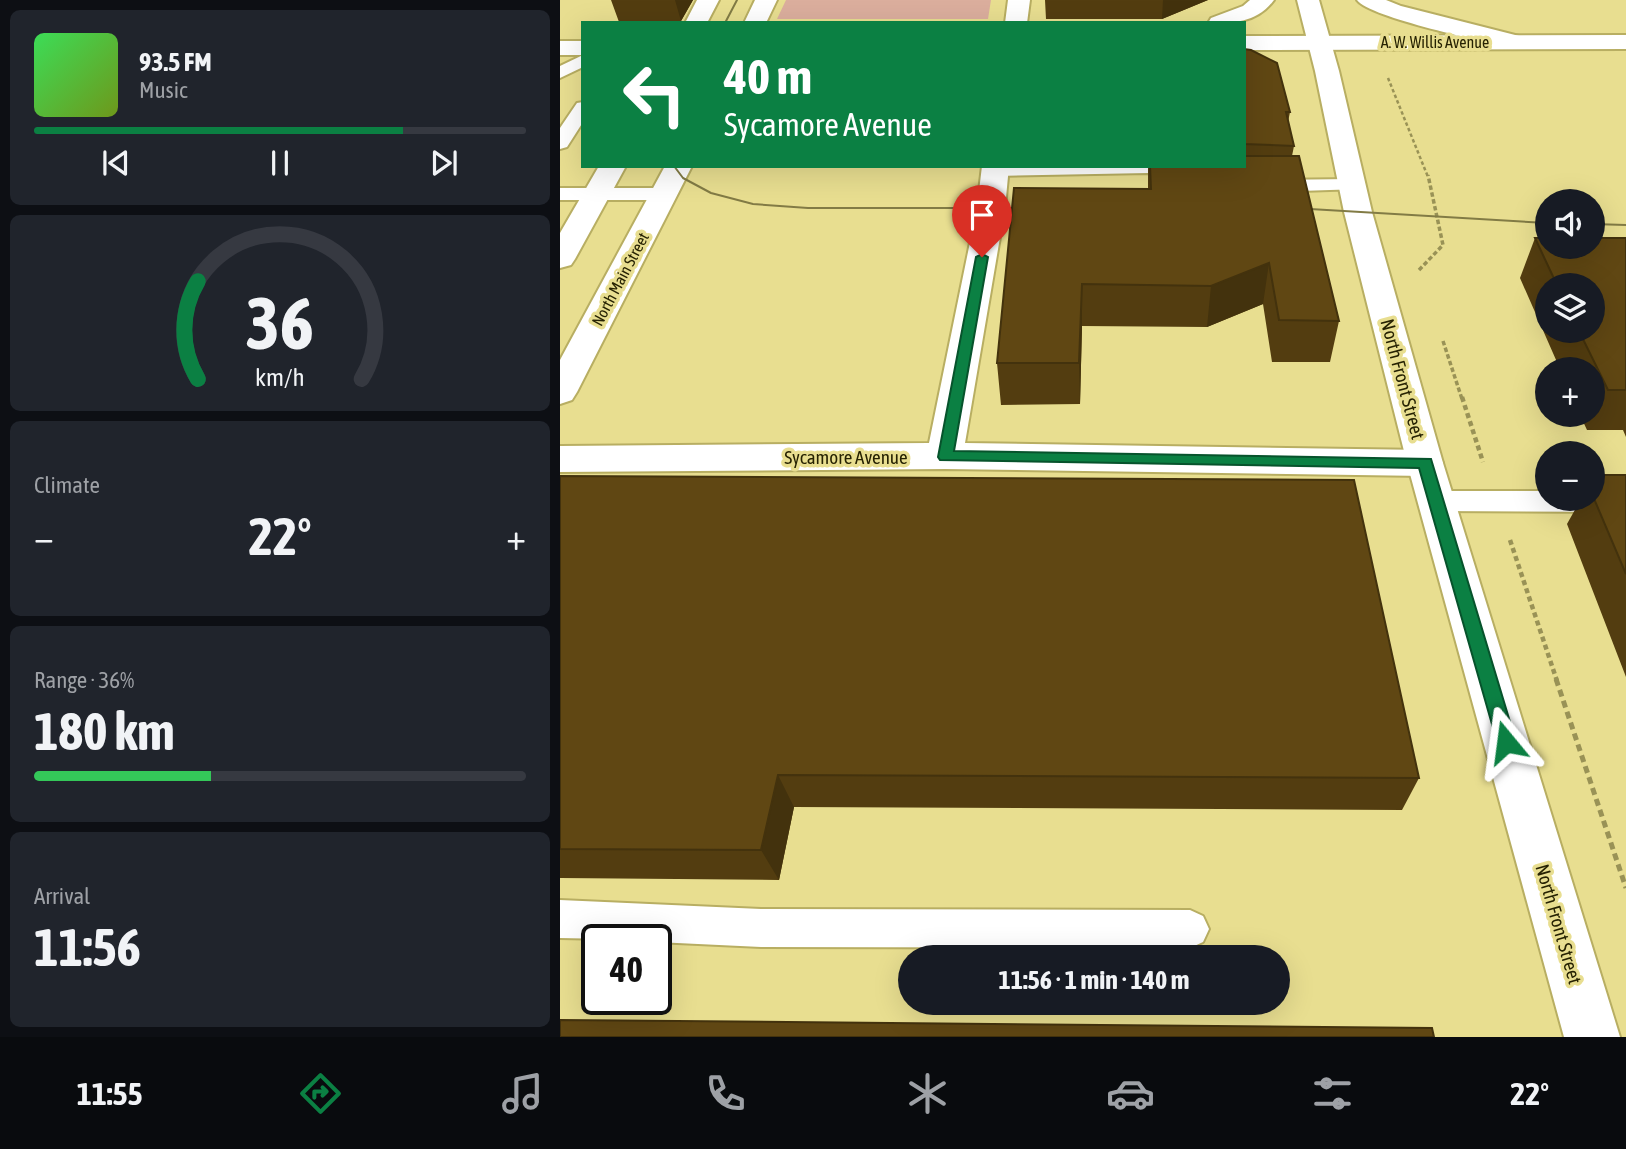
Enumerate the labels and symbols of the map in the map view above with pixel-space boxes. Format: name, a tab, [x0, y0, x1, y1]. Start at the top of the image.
street label: A. W. Willis Avenue	[1381, 33, 1489, 51]
pin	[952, 185, 1012, 257]
street label: North Main Street	[588, 229, 652, 329]
street label: North Front Street	[1376, 316, 1430, 442]
street label: Sycamore Avenue	[784, 446, 908, 468]
position arrow	[1469, 705, 1543, 779]
street label: North Front Street	[1531, 862, 1587, 986]
speed limit sign: 40	[581, 924, 672, 1015]

